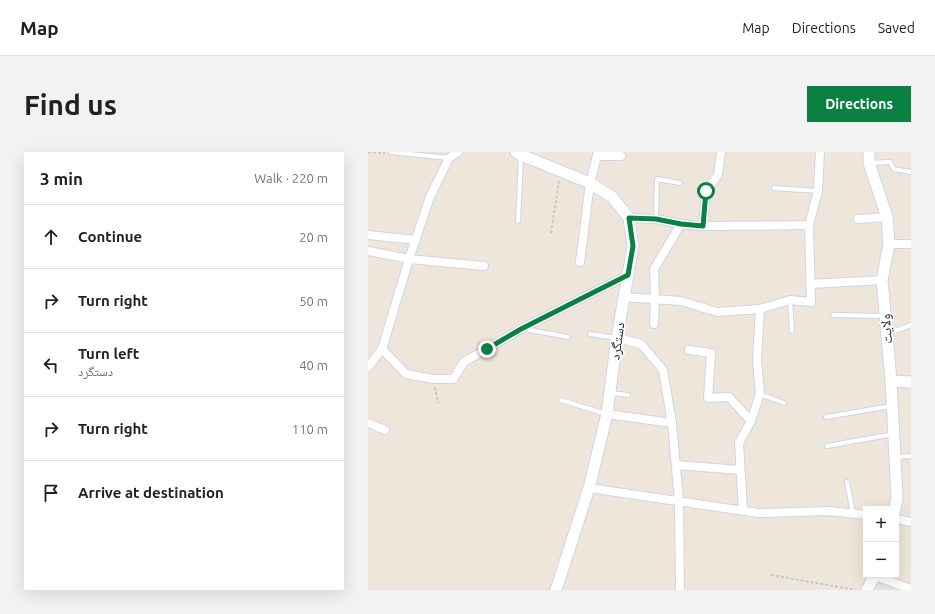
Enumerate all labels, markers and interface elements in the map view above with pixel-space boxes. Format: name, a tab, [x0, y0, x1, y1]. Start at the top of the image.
text: Map	[20, 17, 59, 39]
text: Map	[742, 20, 770, 36]
text: Directions	[792, 20, 856, 36]
text: Saved	[878, 20, 915, 36]
button: Directions	[807, 86, 911, 122]
text: Find us	[24, 89, 117, 120]
text: 3 min	[40, 169, 83, 188]
text: Walk · 220 m	[254, 171, 328, 185]
route start	[697, 182, 715, 200]
icon: ahead	[40, 226, 62, 248]
text: Continue	[78, 228, 142, 245]
text: 20 m	[299, 230, 328, 244]
icon: right	[40, 290, 62, 312]
text: Turn right	[78, 292, 148, 309]
text: 50 m	[299, 294, 328, 308]
street label: ولایت	[877, 313, 896, 345]
street label: دستگرد	[606, 321, 629, 361]
route end	[478, 340, 496, 358]
text: Turn left	[78, 345, 139, 362]
icon: left	[40, 354, 62, 376]
text: 40 m	[299, 358, 328, 372]
text: دستگرد	[78, 364, 113, 378]
icon: right	[40, 418, 62, 440]
text: Turn right	[78, 420, 148, 437]
text: 110 m	[292, 422, 328, 436]
icon: arrive	[40, 482, 62, 504]
text: Arrive at destination	[78, 484, 224, 501]
map controls	[863, 506, 899, 578]
button: +	[863, 506, 899, 542]
button: −	[863, 542, 899, 578]

